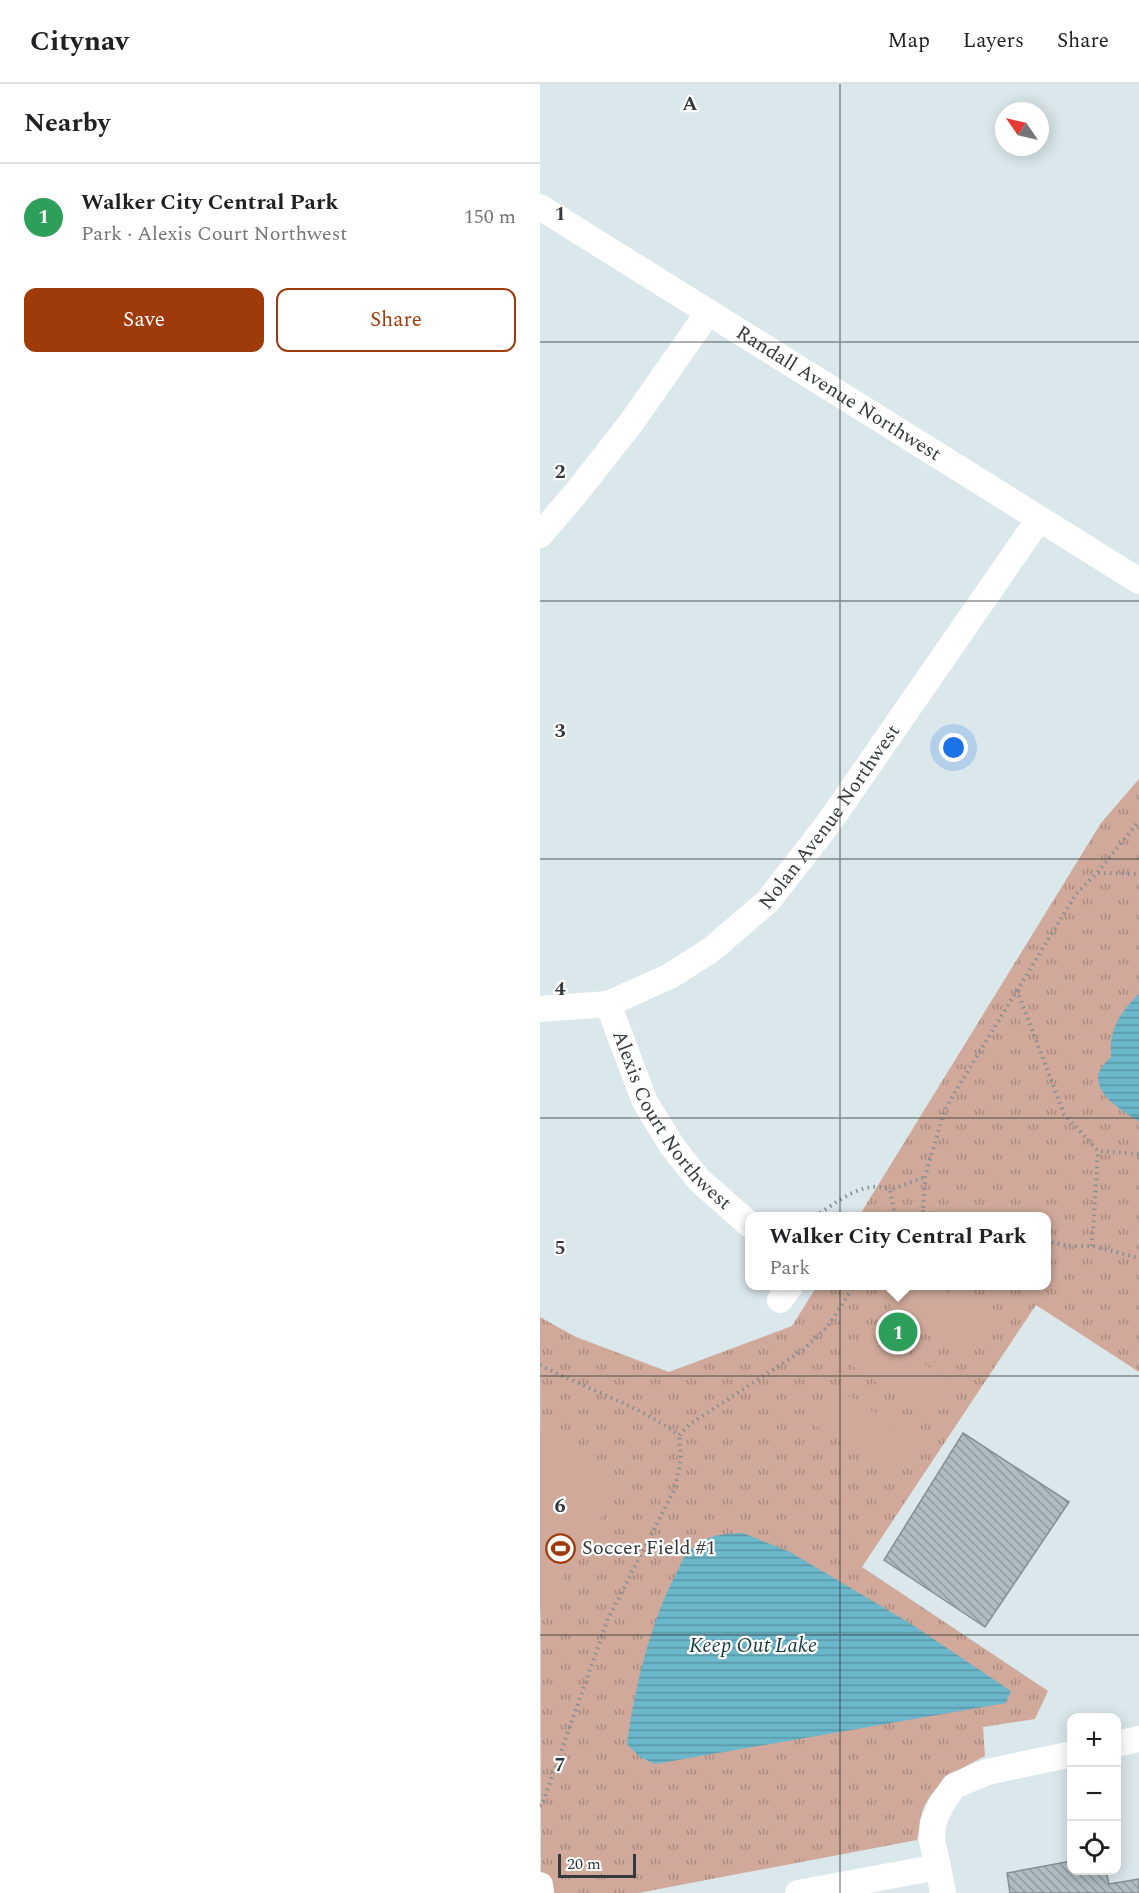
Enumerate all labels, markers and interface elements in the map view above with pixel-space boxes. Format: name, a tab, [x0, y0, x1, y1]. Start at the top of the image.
text: Citynav	[30, 20, 129, 63]
text: Map	[888, 25, 930, 57]
text: Layers	[963, 25, 1024, 57]
text: Share	[1057, 25, 1109, 57]
text: A	[682, 89, 698, 119]
north arrow	[995, 102, 1049, 156]
text: Nearby	[24, 103, 110, 143]
text: Walker City Central Park	[81, 186, 339, 219]
text: 1	[554, 199, 566, 229]
text: 1	[38, 202, 49, 232]
text: 150 m	[464, 202, 516, 232]
text: Park · Alexis Court Northwest	[81, 219, 347, 249]
button: Save	[24, 288, 264, 352]
button: Share	[276, 288, 516, 352]
street label: Randall Avenue Northwest	[730, 318, 947, 469]
text: 2	[554, 457, 566, 487]
text: 3	[554, 716, 566, 746]
street label: Nolan Avenue Northwest	[751, 718, 908, 916]
your location	[939, 733, 968, 762]
text: 4	[554, 974, 566, 1004]
street label: Alexis Court Northwest	[604, 1026, 738, 1217]
popup	[745, 1212, 1051, 1290]
text: Walker City Central Park	[769, 1220, 1027, 1253]
text: 5	[554, 1233, 566, 1263]
text: Park	[769, 1253, 810, 1283]
pin: 1	[878, 1310, 918, 1354]
text: 6	[554, 1491, 566, 1521]
sports icon: Soccer Field #1	[545, 1532, 577, 1564]
place label: Soccer Field #1	[582, 1533, 716, 1563]
water label: Keep Out Lake	[689, 1630, 817, 1662]
map controls	[1067, 1713, 1121, 1875]
button: +	[1067, 1713, 1121, 1767]
text: 7	[554, 1750, 566, 1780]
button: −	[1067, 1767, 1121, 1821]
button: locate	[1067, 1821, 1121, 1875]
scale bar	[558, 1851, 636, 1878]
text: 20 m	[567, 1852, 601, 1876]

